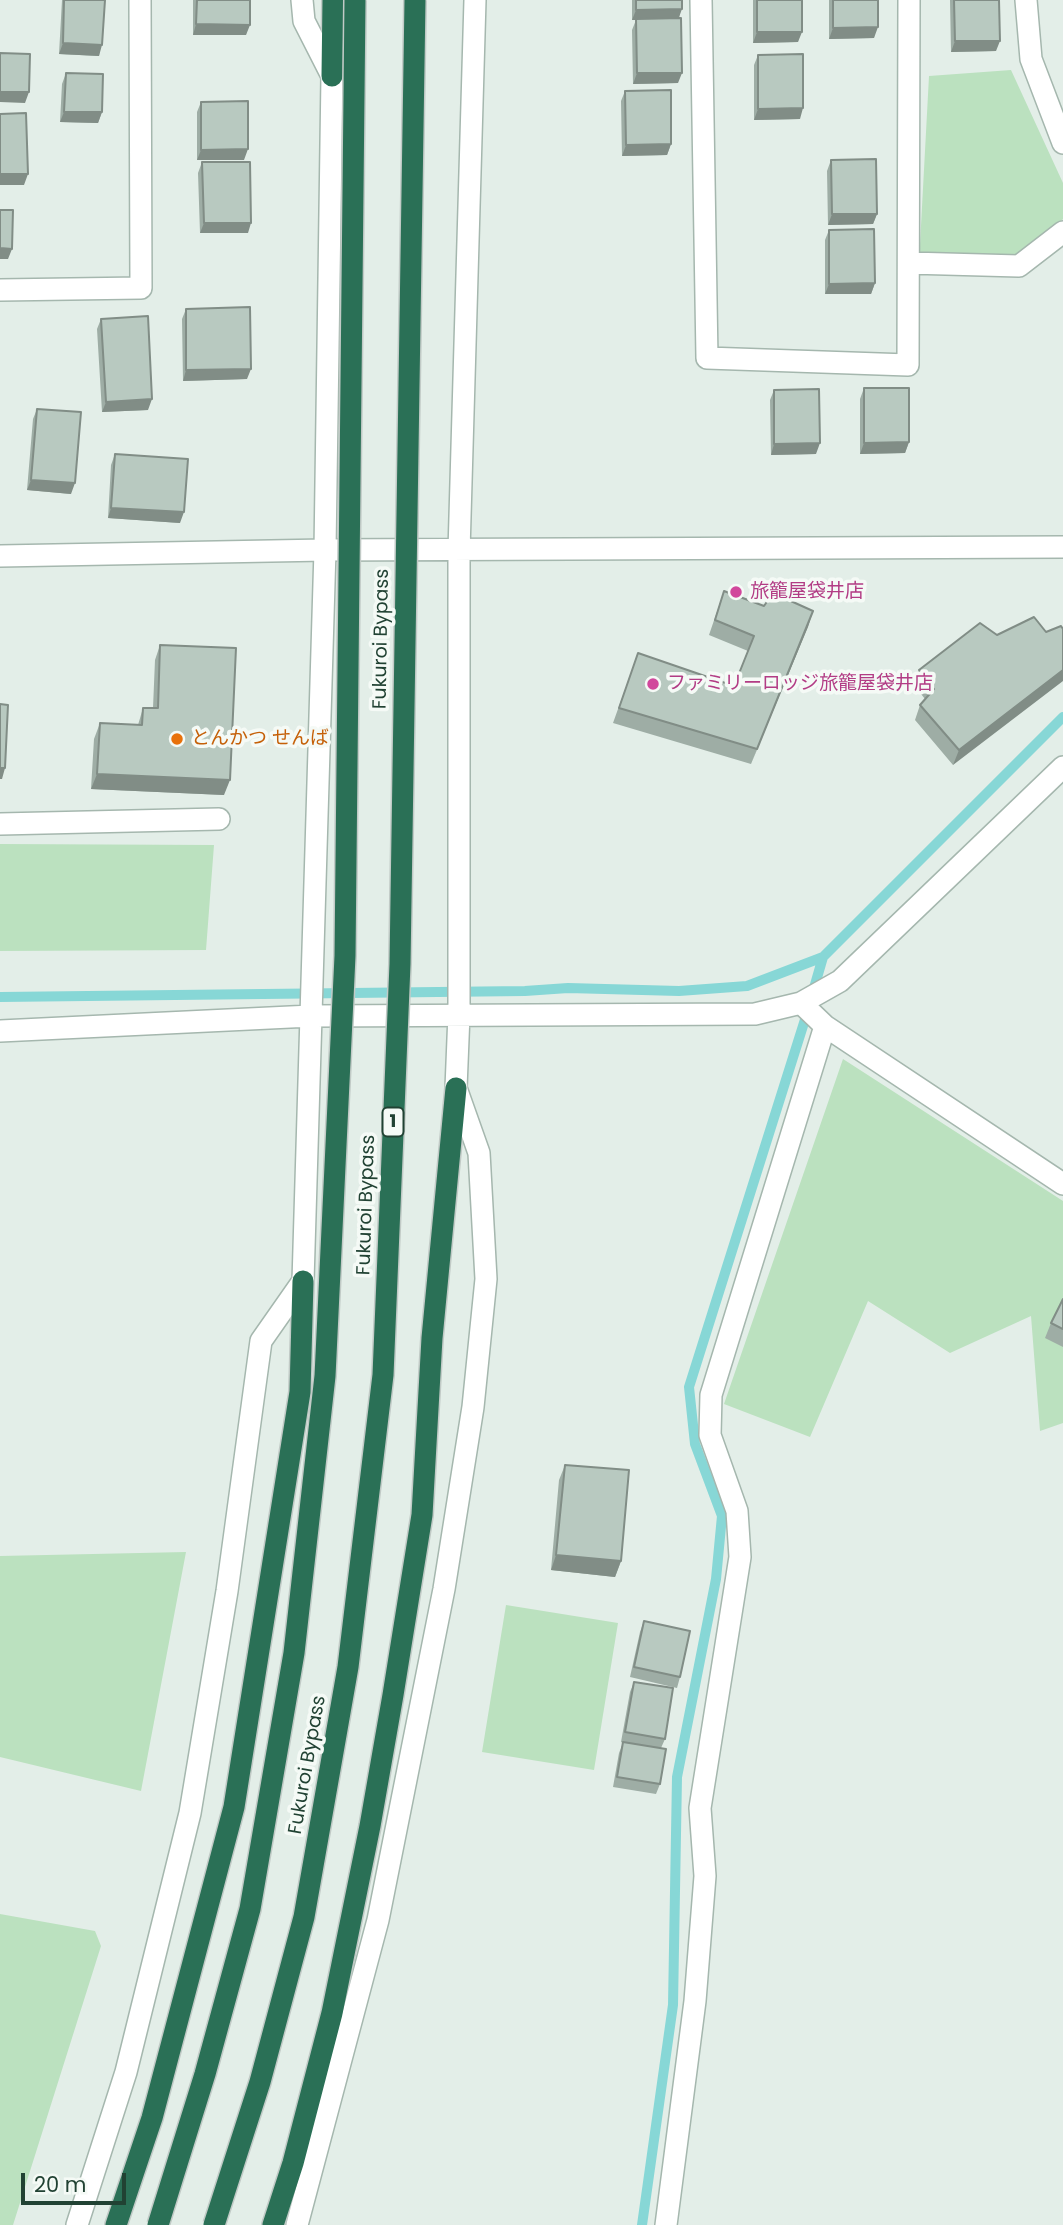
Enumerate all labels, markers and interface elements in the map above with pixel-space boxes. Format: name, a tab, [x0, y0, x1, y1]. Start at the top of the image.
street label: Fukuroi Bypass	[369, 569, 395, 709]
place label: 旅籠屋袋井店	[750, 581, 864, 603]
marker: 旅籠屋袋井店	[728, 584, 744, 600]
place label: ファミリーロッジ旅籠屋袋井店	[667, 673, 933, 695]
marker: ファミリーロッジ旅籠屋袋井店	[645, 676, 661, 692]
place label: とんかつ せんば	[191, 728, 329, 750]
marker: とんかつ せんば	[169, 731, 185, 747]
road number: 1	[382, 1107, 404, 1136]
street label: Fukuroi Bypass	[353, 1134, 381, 1276]
street label: Fukuroi Bypass	[285, 1694, 331, 1836]
scale bar	[24, 2158, 130, 2202]
text: 20 m	[34, 2170, 87, 2199]

